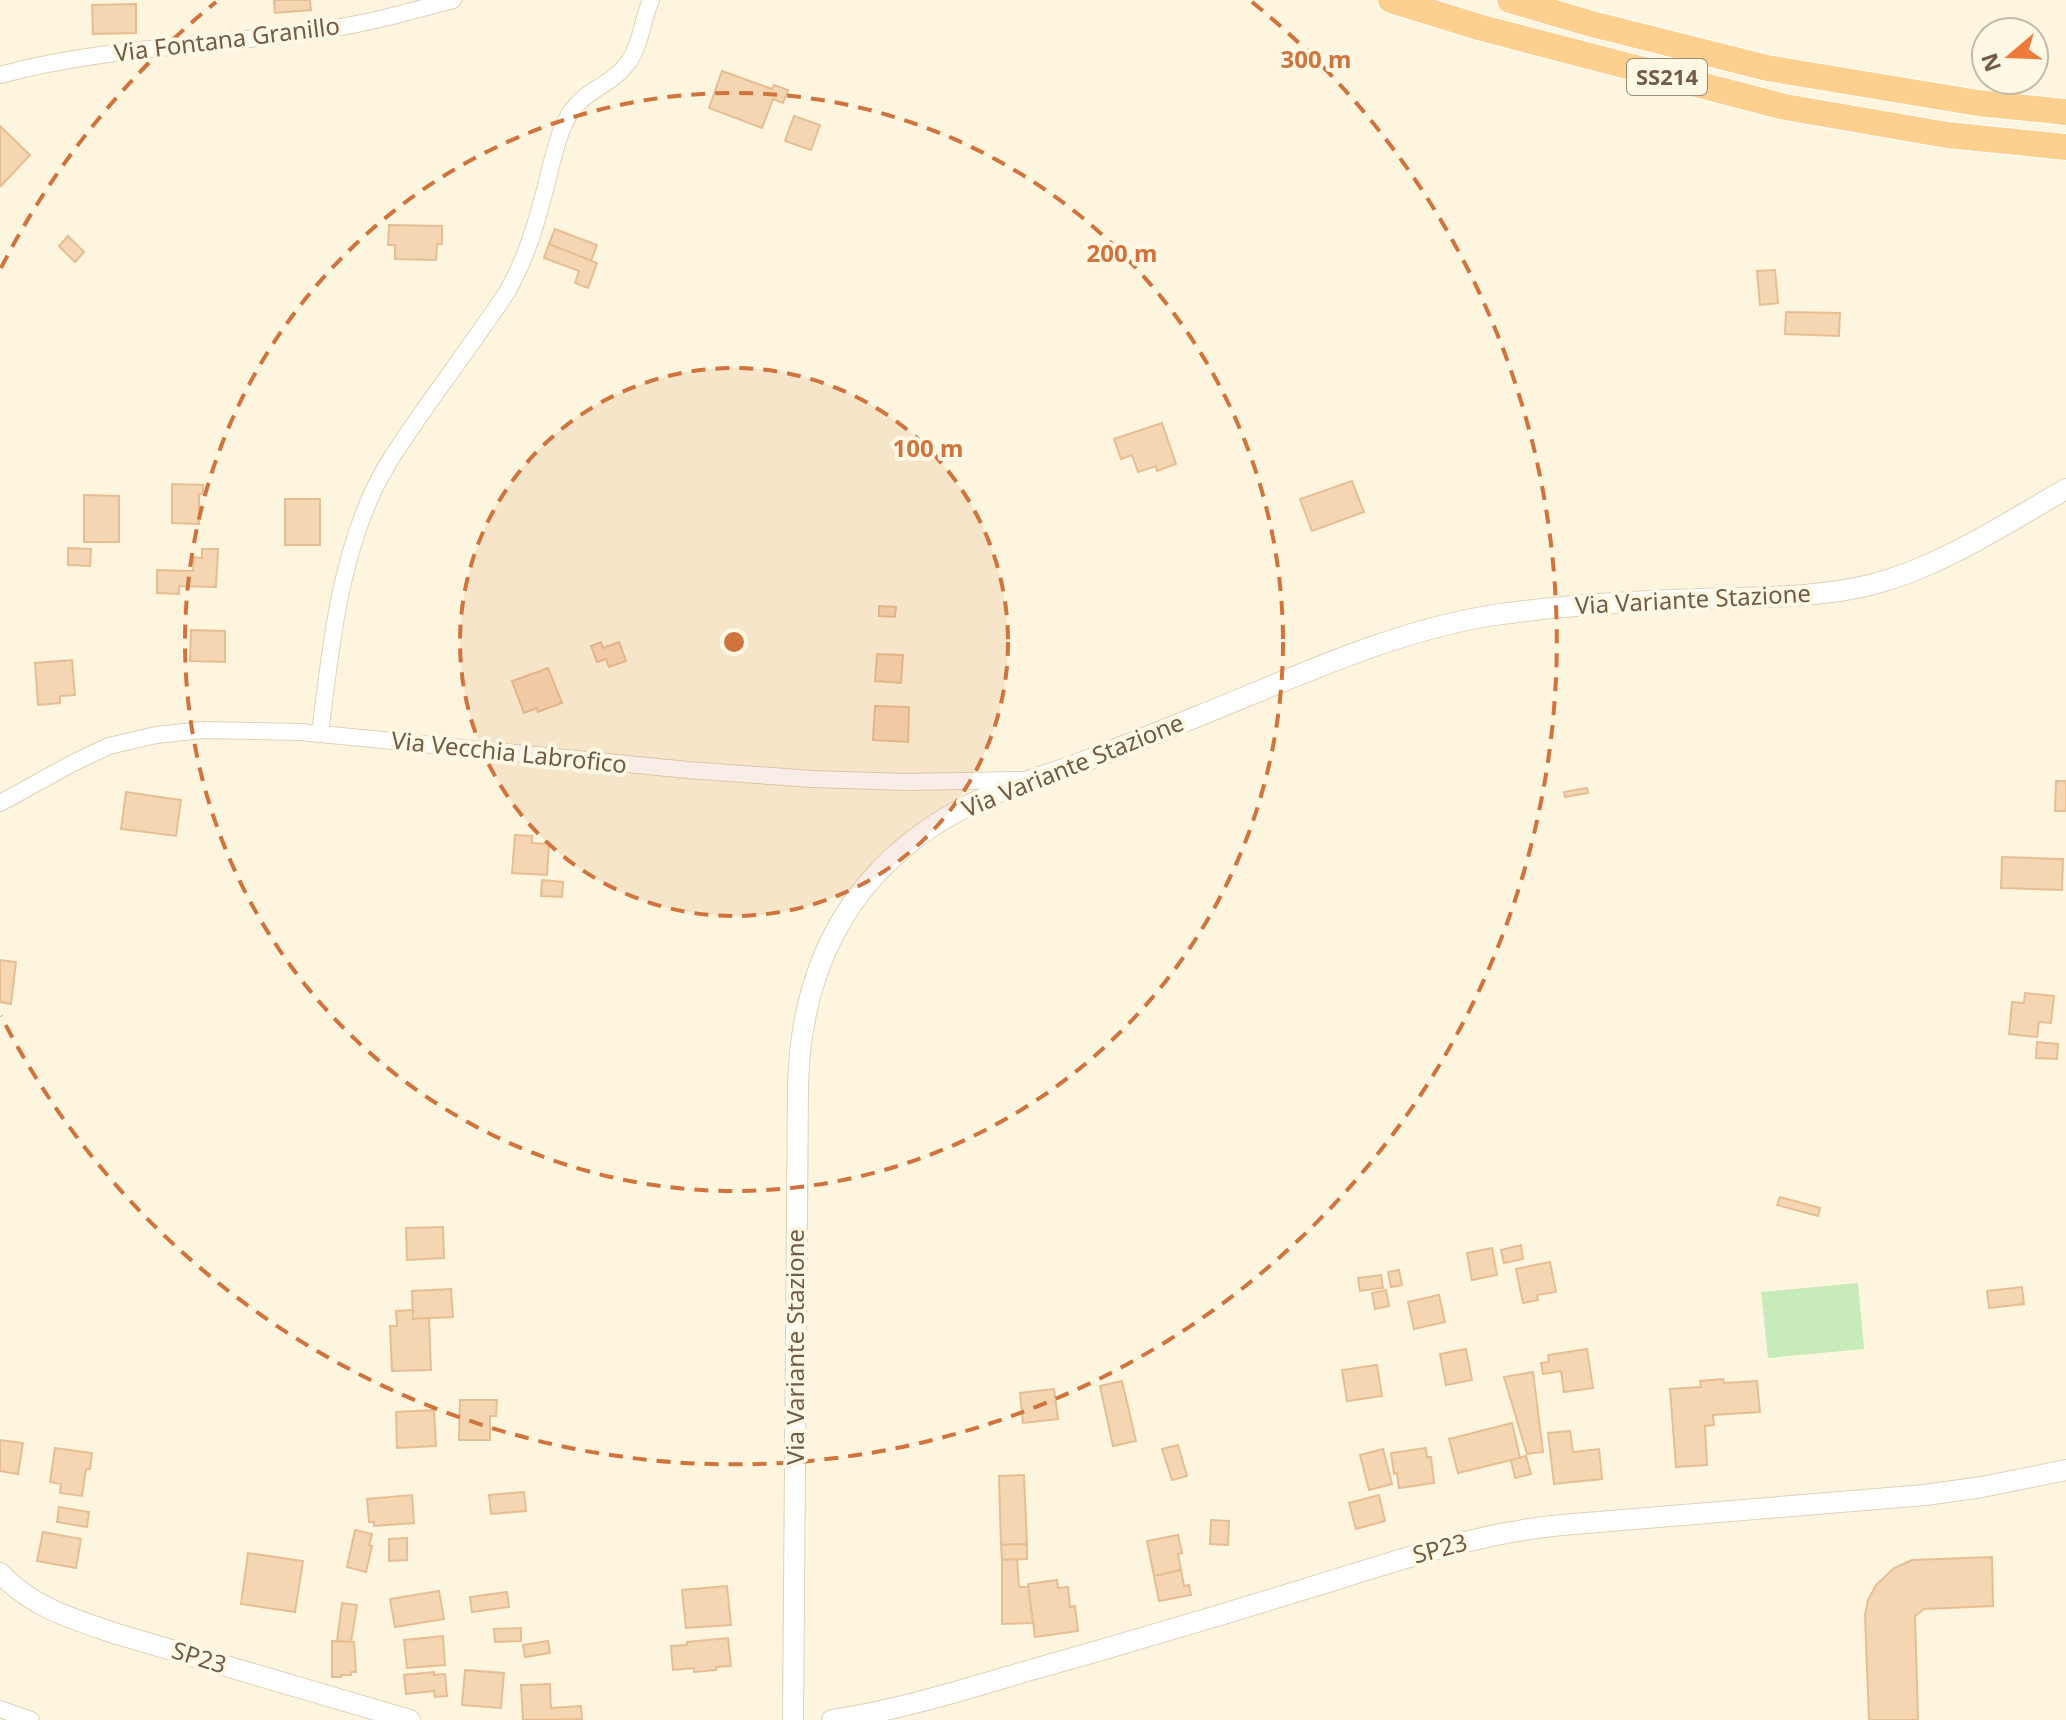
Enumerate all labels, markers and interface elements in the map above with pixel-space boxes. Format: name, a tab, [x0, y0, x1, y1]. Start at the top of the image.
street label: Via Fontana Granillo	[112, 8, 342, 69]
north arrow	[1970, 16, 2050, 96]
text: 300 m	[1281, 42, 1351, 75]
text: N	[1973, 49, 2007, 76]
road number: SS214	[1627, 59, 1707, 95]
text: 200 m	[1087, 236, 1157, 269]
text: 100 m	[893, 431, 963, 464]
street label: Via Variante Stazione	[1574, 576, 1812, 621]
centre of rings	[720, 628, 748, 656]
street label: Via Variante Stazione	[957, 705, 1188, 824]
street label: Via Vecchia Labrofico	[390, 723, 629, 780]
street label: Via Variante Stazione	[778, 1229, 811, 1465]
street label: SP23	[1409, 1524, 1471, 1571]
street label: SP23	[168, 1633, 231, 1680]

